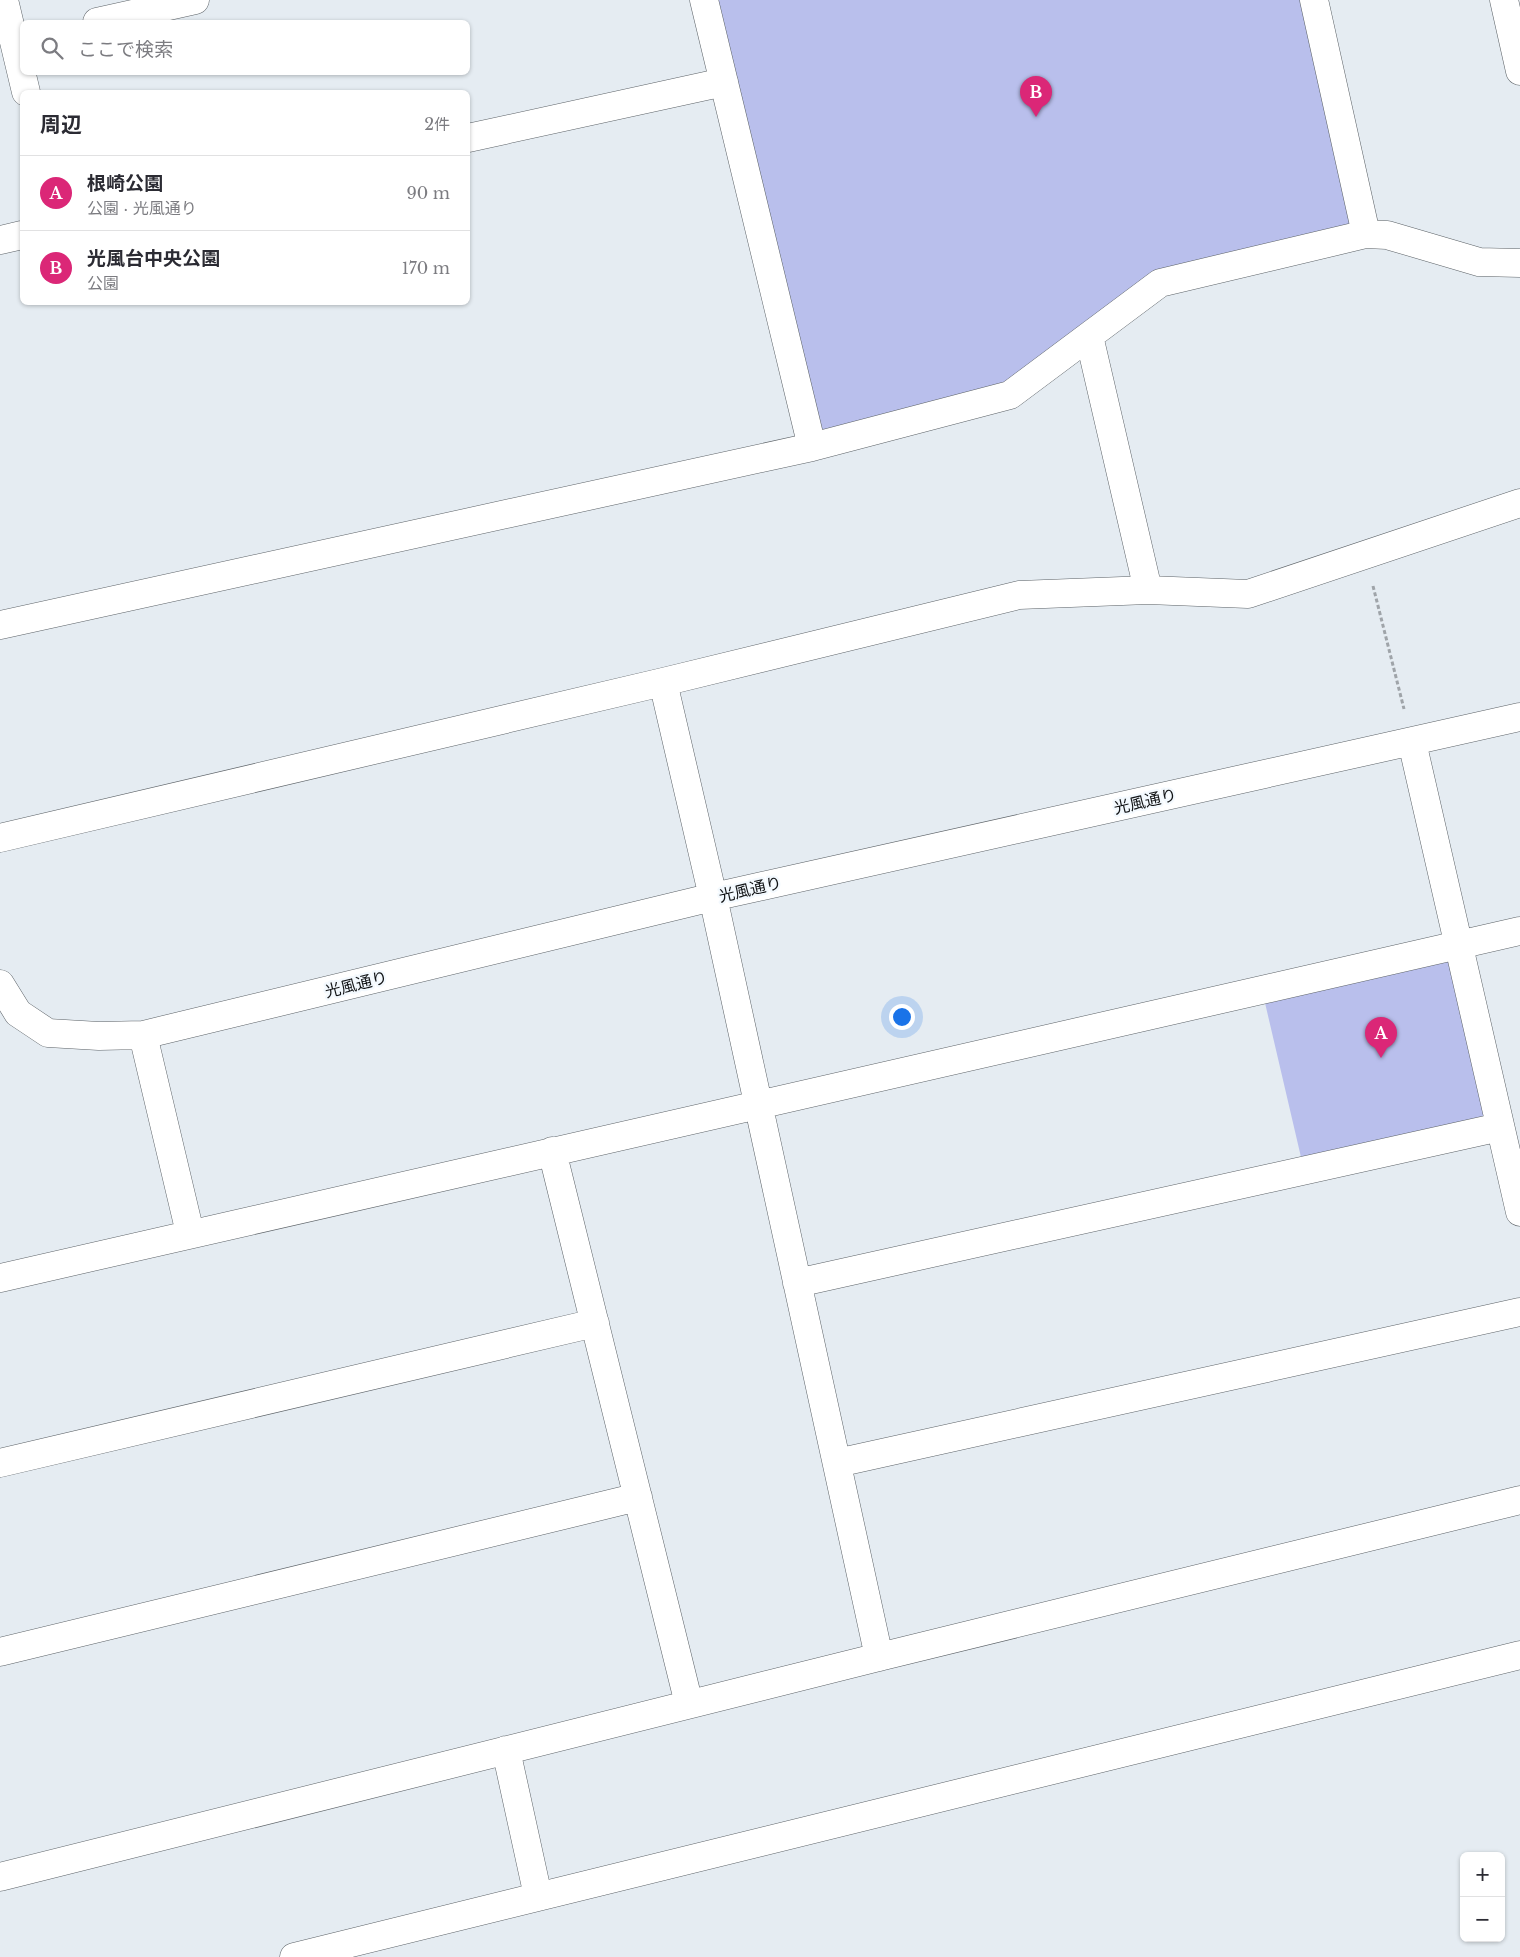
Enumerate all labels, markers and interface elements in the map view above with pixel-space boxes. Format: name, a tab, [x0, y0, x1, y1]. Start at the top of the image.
search box	[20, 20, 470, 75]
icon: search	[38, 34, 66, 62]
text: ここで検索	[78, 38, 173, 61]
pin: B	[1020, 76, 1052, 117]
text: 周辺	[40, 112, 82, 138]
text: 2件	[424, 114, 450, 134]
text: 根崎公園	[87, 172, 163, 195]
text: A	[50, 183, 62, 203]
text: 90 m	[407, 183, 450, 203]
text: 公園 · 光風通り	[87, 198, 197, 218]
text: 光風台中央公園	[87, 247, 220, 270]
text: B	[50, 258, 62, 278]
text: 170 m	[402, 258, 450, 278]
text: 公園	[87, 273, 119, 293]
street label: 光風通り	[1112, 784, 1178, 818]
street label: 光風通り	[717, 872, 783, 906]
street label: 光風通り	[323, 967, 389, 1001]
your location	[889, 1004, 915, 1030]
pin: A	[1365, 1017, 1397, 1058]
map controls	[1460, 1852, 1505, 1942]
button: +	[1460, 1852, 1505, 1897]
button: −	[1460, 1897, 1505, 1942]

